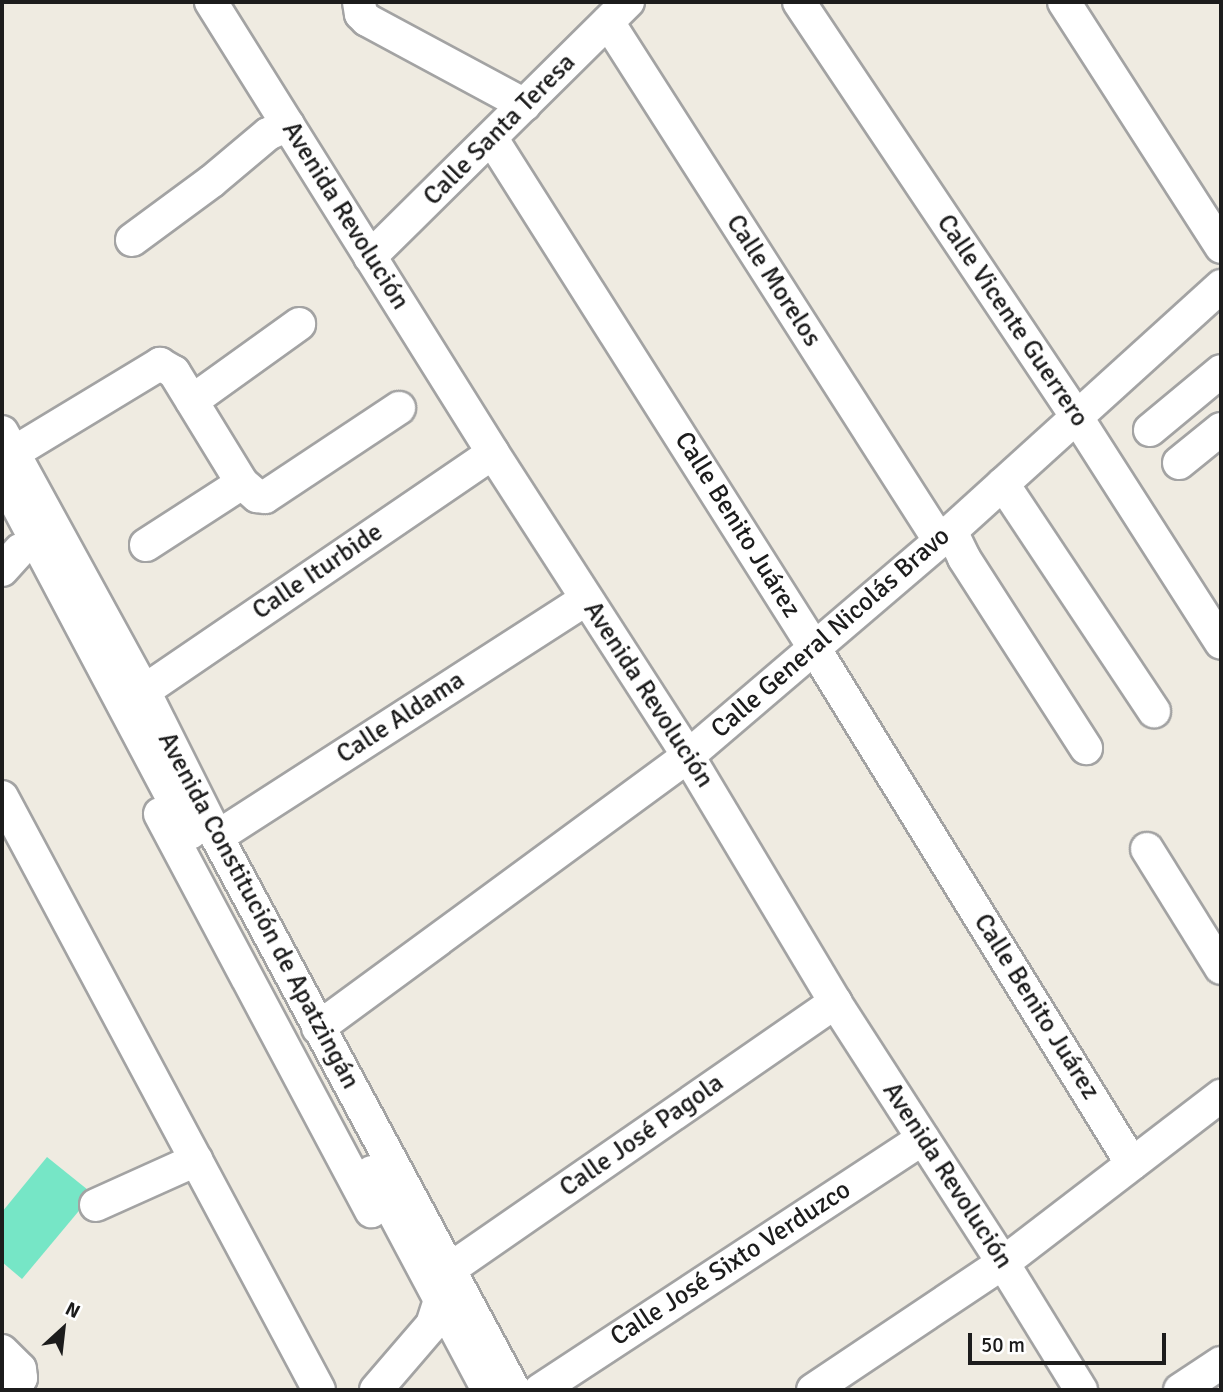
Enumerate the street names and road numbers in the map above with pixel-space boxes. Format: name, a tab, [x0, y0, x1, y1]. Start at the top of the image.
street label: Calle Santa Teresa	[417, 47, 583, 213]
street label: Avenida Revolución	[275, 116, 415, 316]
street label: Calle Morelos	[719, 209, 827, 353]
street label: Calle Vicente Guerrero	[929, 209, 1095, 433]
street label: Calle Benito Juárez	[667, 426, 807, 624]
street label: Calle Iturbide	[247, 517, 389, 627]
street label: Calle General Nicolás Bravo	[705, 521, 957, 745]
street label: Avenida Revolución	[576, 596, 720, 794]
street label: Calle Aldama	[331, 665, 471, 771]
street label: Avenida Constitución de Apatzingán	[150, 727, 366, 1095]
street label: Calle Benito Juárez	[966, 908, 1106, 1106]
street label: Calle José Pagola	[554, 1068, 730, 1204]
street label: Avenida Revolución	[875, 1077, 1019, 1275]
street label: Calle José Sixto Verduzco	[605, 1175, 857, 1353]

